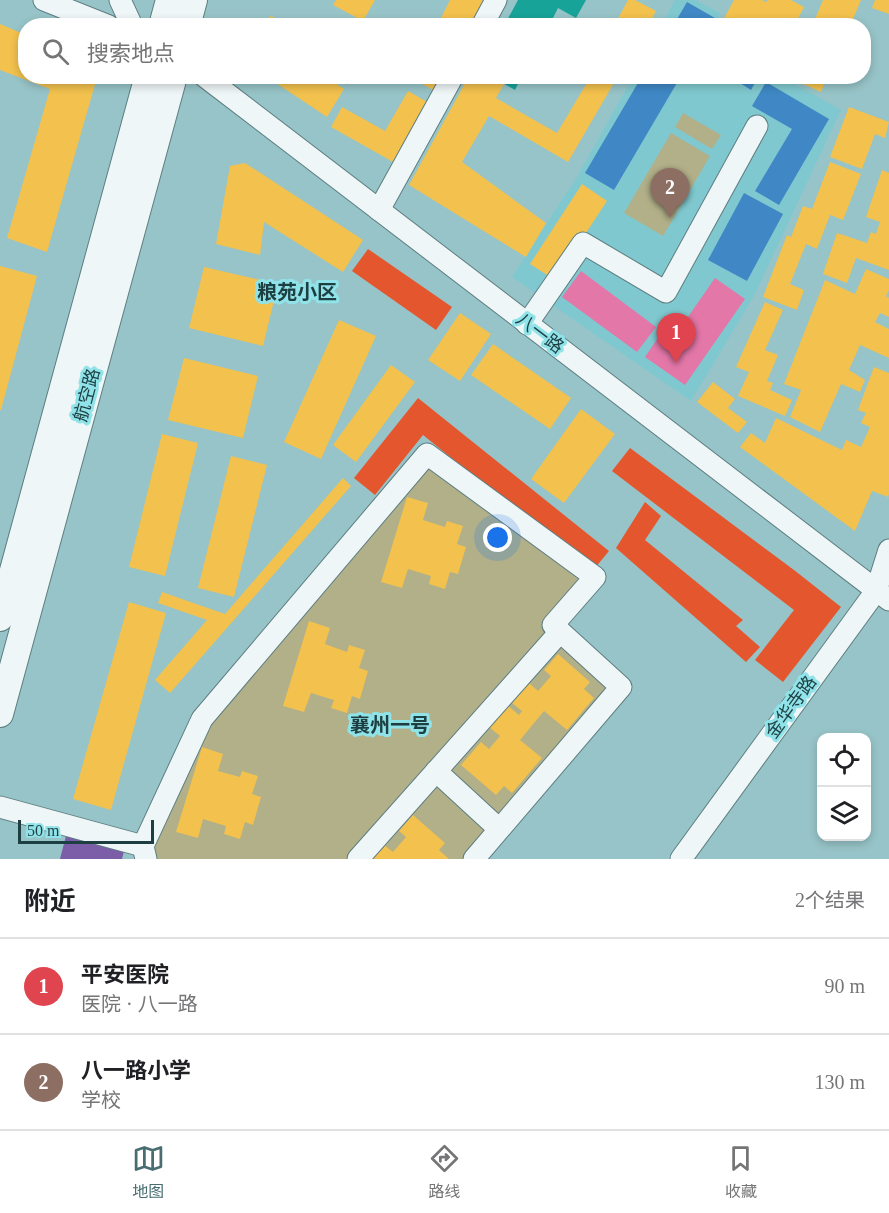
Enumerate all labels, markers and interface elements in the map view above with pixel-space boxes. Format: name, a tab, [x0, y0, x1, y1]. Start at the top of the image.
search box	[18, 18, 871, 84]
icon: search	[39, 35, 72, 68]
text: 搜索地点	[87, 41, 175, 66]
pin: 2	[650, 168, 690, 218]
district label: 粮苑小区	[257, 281, 337, 303]
street label: 八一路	[512, 309, 568, 357]
pin: 1	[656, 314, 696, 363]
street label: 航空路	[70, 366, 104, 424]
your location	[483, 523, 512, 552]
street label: 金华寺路	[762, 672, 820, 742]
district label: 襄州一号	[350, 714, 430, 736]
map controls	[817, 733, 871, 841]
button: locate	[817, 733, 871, 787]
button: layers	[817, 787, 871, 841]
scale bar	[18, 817, 154, 844]
text: 50 m	[27, 822, 59, 839]
text: 附近	[24, 887, 76, 916]
text: 2个结果	[795, 889, 865, 911]
text: 平安医院	[81, 962, 169, 987]
text: 1	[39, 975, 49, 997]
text: 90 m	[824, 975, 865, 997]
text: 医院 · 八一路	[81, 993, 198, 1015]
text: 八一路小学	[81, 1058, 191, 1083]
text: 2	[39, 1071, 49, 1093]
text: 130 m	[814, 1071, 865, 1093]
text: 学校	[81, 1089, 121, 1111]
tab: 地图	[132, 1142, 165, 1202]
tab: 路线	[428, 1142, 461, 1202]
tab: 收藏	[724, 1142, 757, 1202]

